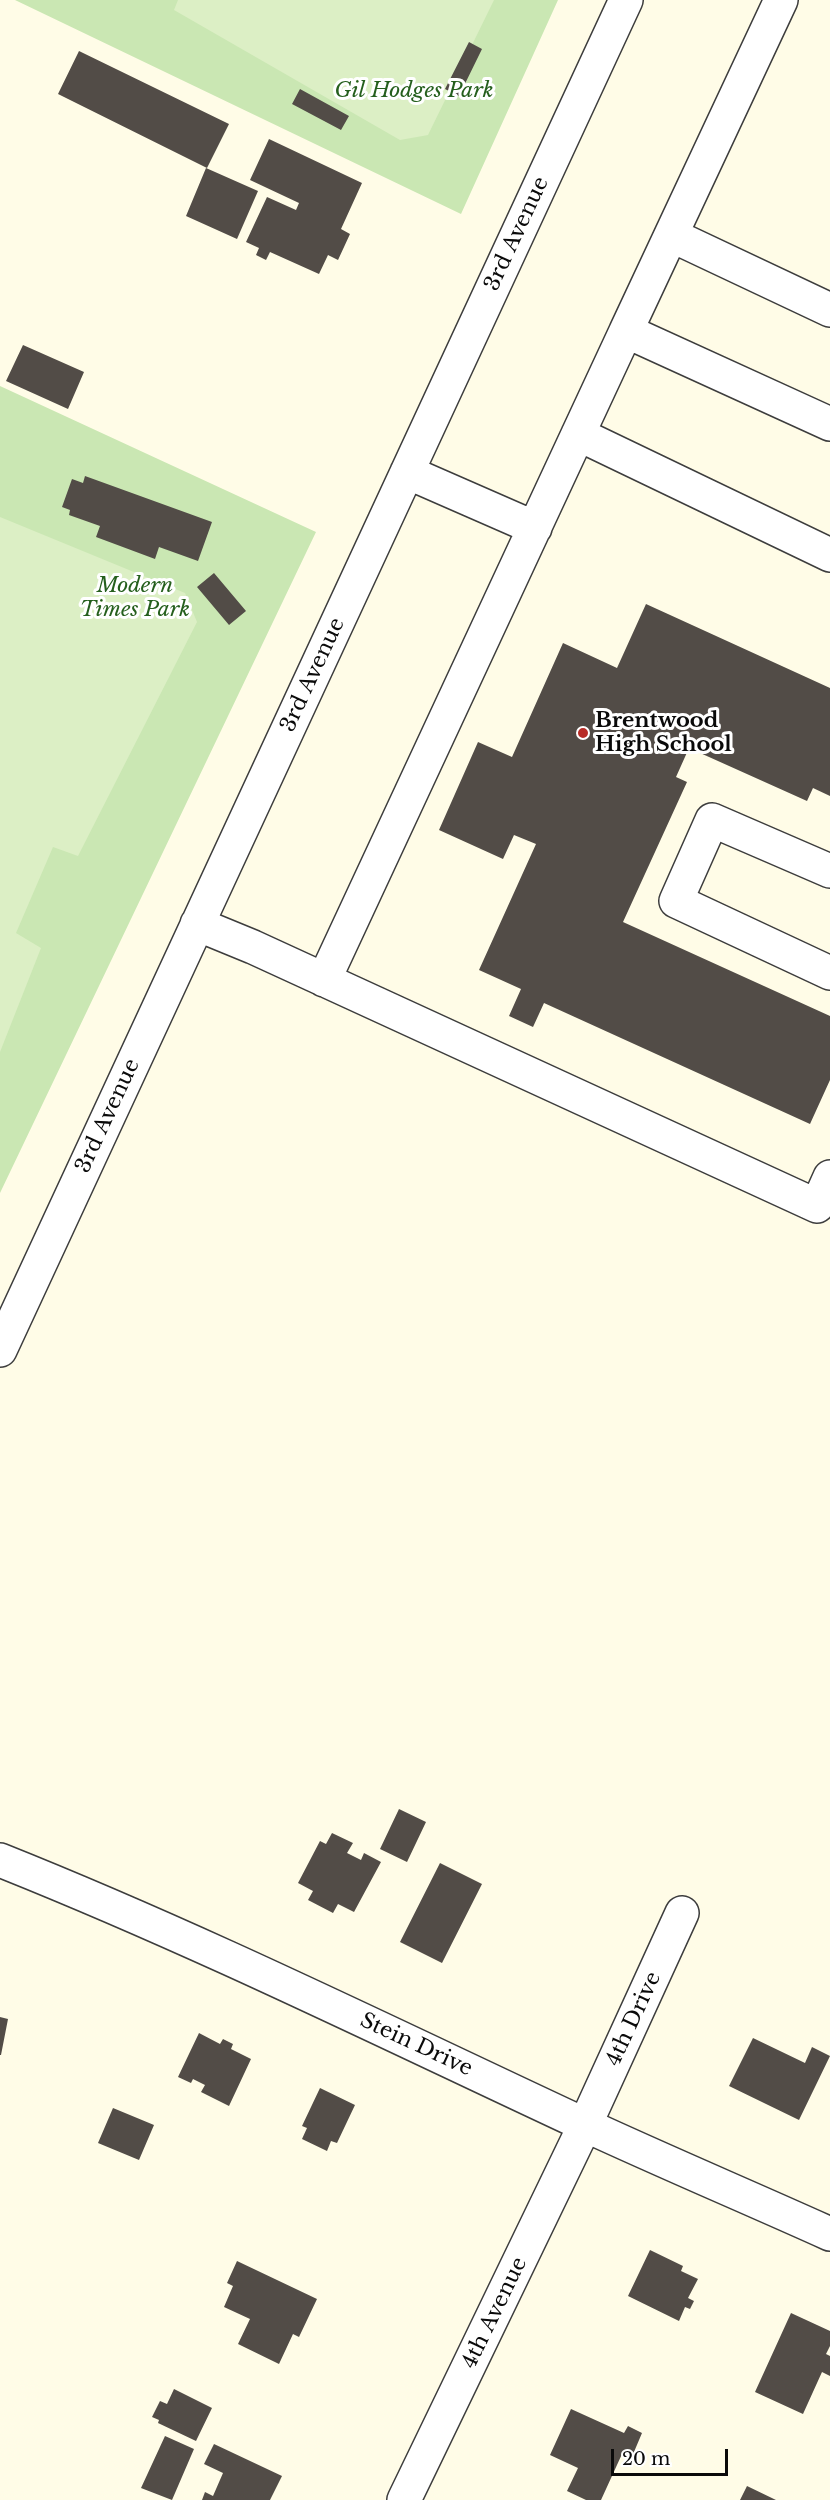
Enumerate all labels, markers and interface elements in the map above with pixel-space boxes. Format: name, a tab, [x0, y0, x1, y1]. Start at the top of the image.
park label: Gil Hodges Park	[334, 78, 494, 104]
street label: 3rd Avenue	[480, 173, 554, 295]
park label: Modern Times Park	[80, 573, 190, 623]
street label: 3rd Avenue	[276, 614, 350, 736]
place label: Brentwood High School	[595, 708, 732, 758]
marker: Brentwood High School	[576, 726, 590, 740]
street label: 3rd Avenue	[71, 1055, 145, 1177]
street label: 4th Drive	[601, 1968, 667, 2070]
street label: Stein Drive	[356, 2008, 476, 2082]
street label: 4th Avenue	[457, 2253, 533, 2373]
scale bar	[614, 2437, 731, 2475]
text: 20 m	[622, 2448, 670, 2470]

